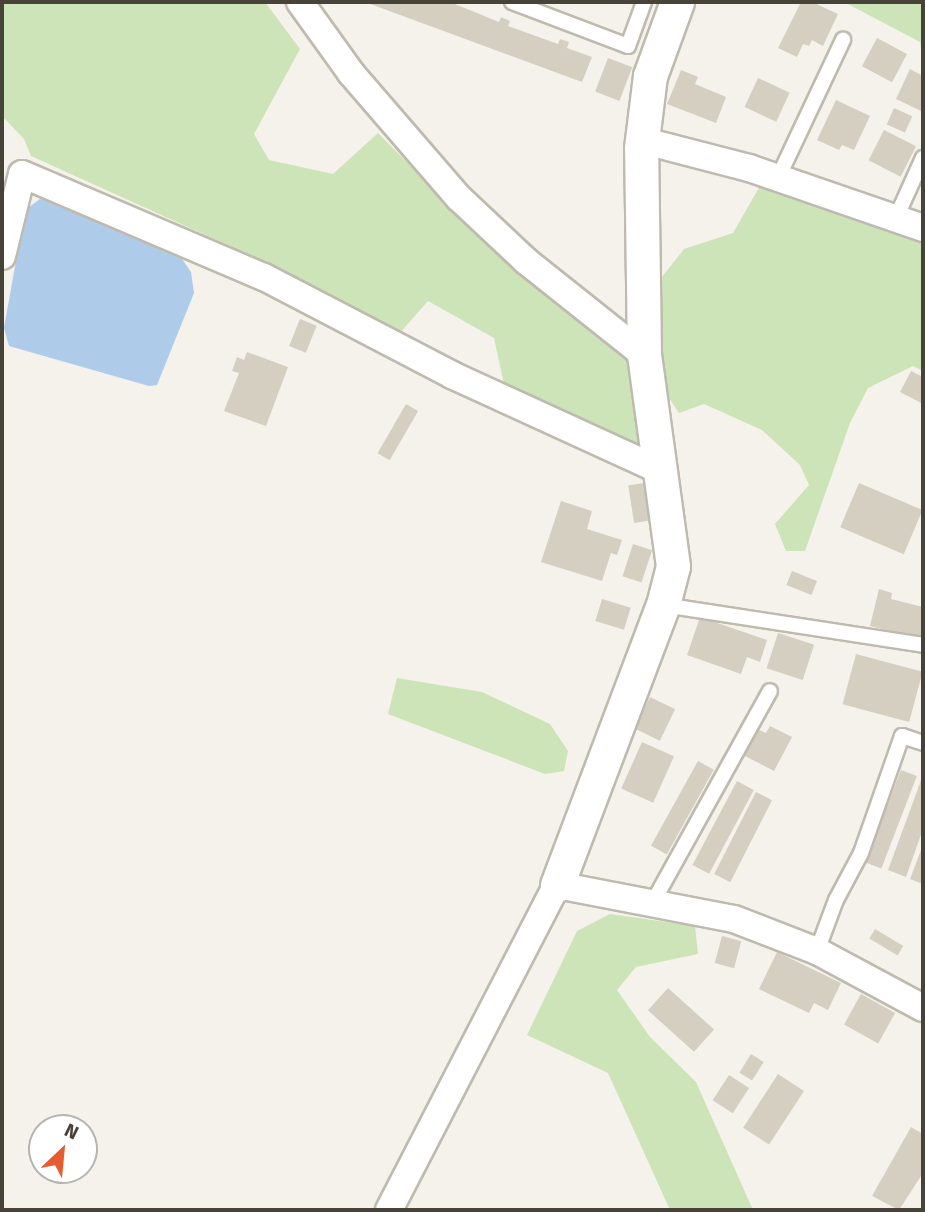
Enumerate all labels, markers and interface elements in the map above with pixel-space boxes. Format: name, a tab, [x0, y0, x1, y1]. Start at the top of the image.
north arrow	[28, 1114, 98, 1184]
text: N	[61, 1118, 82, 1145]

